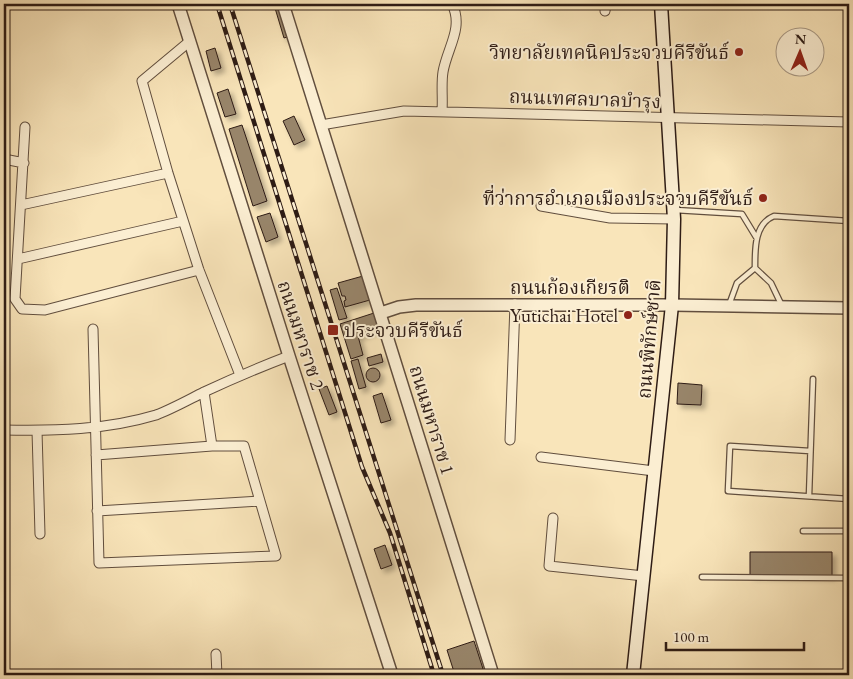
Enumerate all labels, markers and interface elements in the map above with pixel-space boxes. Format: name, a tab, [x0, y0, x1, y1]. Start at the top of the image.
north arrow	[776, 28, 826, 78]
text: N	[794, 30, 807, 48]
place label: วิทยาลัยเทคนิคประจวบคีรีขันธ์	[489, 40, 729, 65]
marker: วิทยาลัยเทคนิคประจวบคีรีขันธ์	[733, 46, 745, 58]
street label: ถนนเทศลบาลบำรุง	[509, 84, 661, 114]
place label: ที่ว่าการอำเภอเมืองประจวบคีรีขันธ์	[483, 184, 753, 211]
marker: ที่ว่าการอำเภอเมืองประจวบคีรีขันธ์	[757, 192, 769, 204]
street label: ถนนก้องเกียรติ	[510, 275, 630, 300]
street label: ถนนมหาราช 2	[272, 277, 330, 393]
street label: ถนนพิทักษ์ชาติ	[631, 278, 667, 400]
place label: Yutichai Hotel	[510, 303, 618, 328]
marker: Yutichai Hotel	[622, 309, 634, 321]
place label: ประจวบคีรีขันธ์	[344, 318, 463, 343]
marker: ประจวบคีรีขันธ์	[326, 323, 340, 337]
street label: ถนนมหาราช 1	[404, 362, 460, 478]
scale bar	[666, 619, 803, 651]
text: 100 m	[673, 627, 710, 646]

